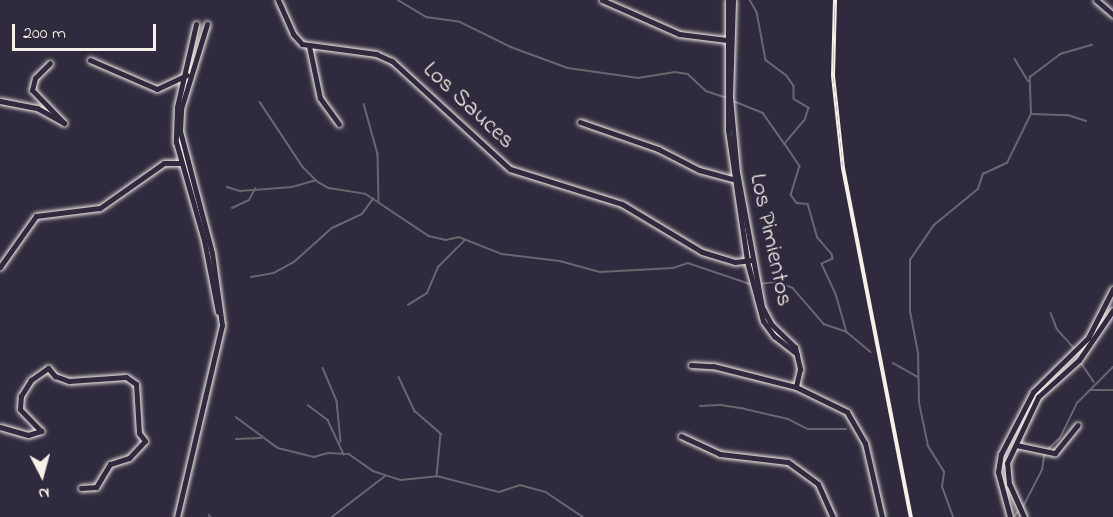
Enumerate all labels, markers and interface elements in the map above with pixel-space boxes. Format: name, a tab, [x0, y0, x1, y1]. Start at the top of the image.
scale bar	[15, 12, 159, 50]
text: 200 m	[23, 21, 66, 47]
street label: Los Sauces	[416, 56, 520, 156]
street label: Los Pimientos	[742, 171, 798, 309]
north arrow	[12, 445, 72, 505]
text: N	[37, 480, 51, 505]

